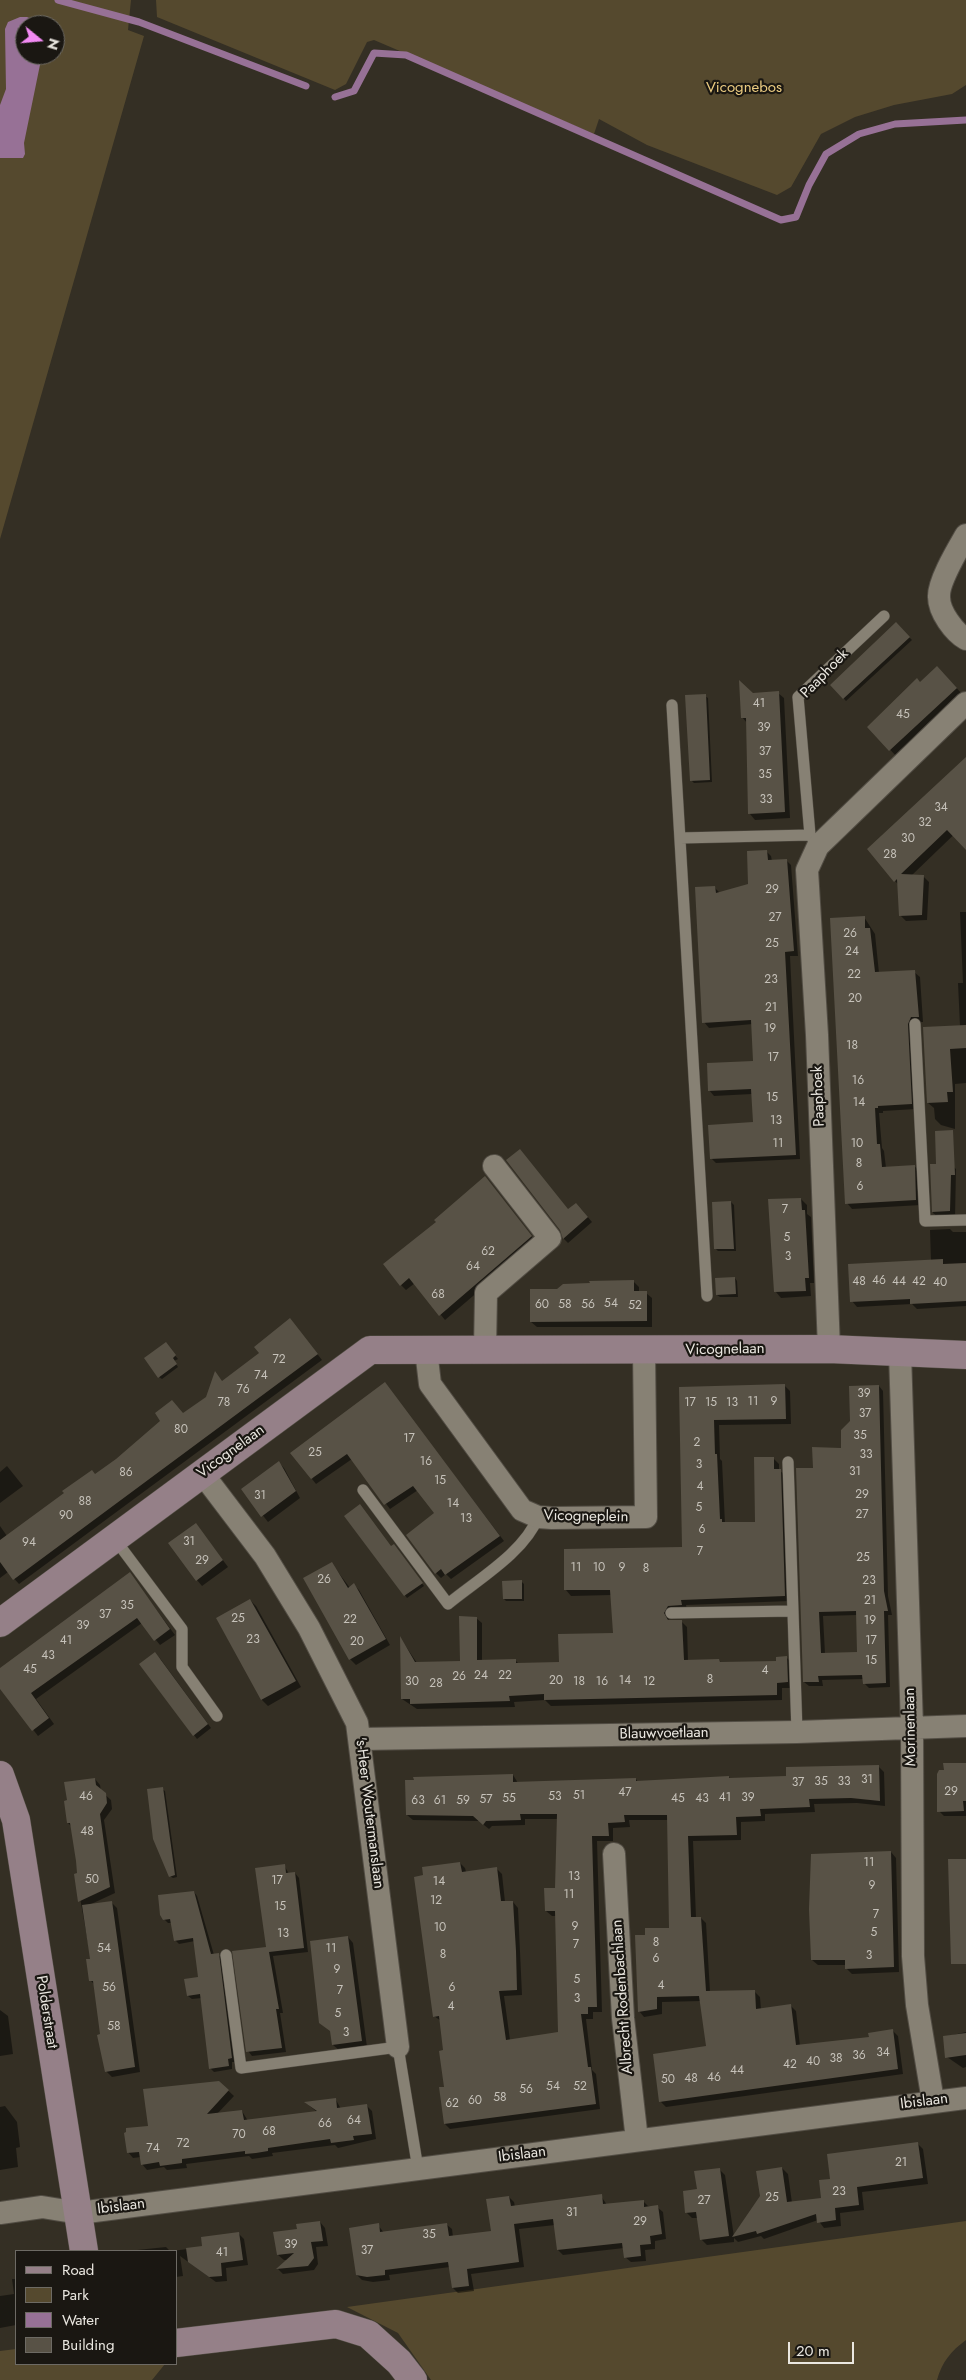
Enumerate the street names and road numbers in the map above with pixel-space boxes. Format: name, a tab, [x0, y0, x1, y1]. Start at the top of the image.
street label: Paaphoek	[797, 646, 853, 702]
street label: Paaphoek	[809, 1065, 829, 1127]
street label: Vicognelaan	[685, 1340, 765, 1360]
street label: Vicognelaan	[194, 1421, 268, 1483]
street label: Vicogneplein	[543, 1507, 629, 1527]
street label: Morinenlaan	[901, 1688, 921, 1766]
street label: Blauwvoetlaan	[619, 1724, 709, 1744]
street label: 's-Heer Woutermanslaan	[351, 1736, 387, 1890]
street label: Albrecht Rodenbachlaan	[609, 1919, 637, 2075]
street label: Polderstraat	[31, 1974, 61, 2050]
street label: Ibislaan	[899, 2090, 949, 2114]
street label: Ibislaan	[497, 2143, 547, 2167]
street label: Ibislaan	[96, 2195, 146, 2219]

